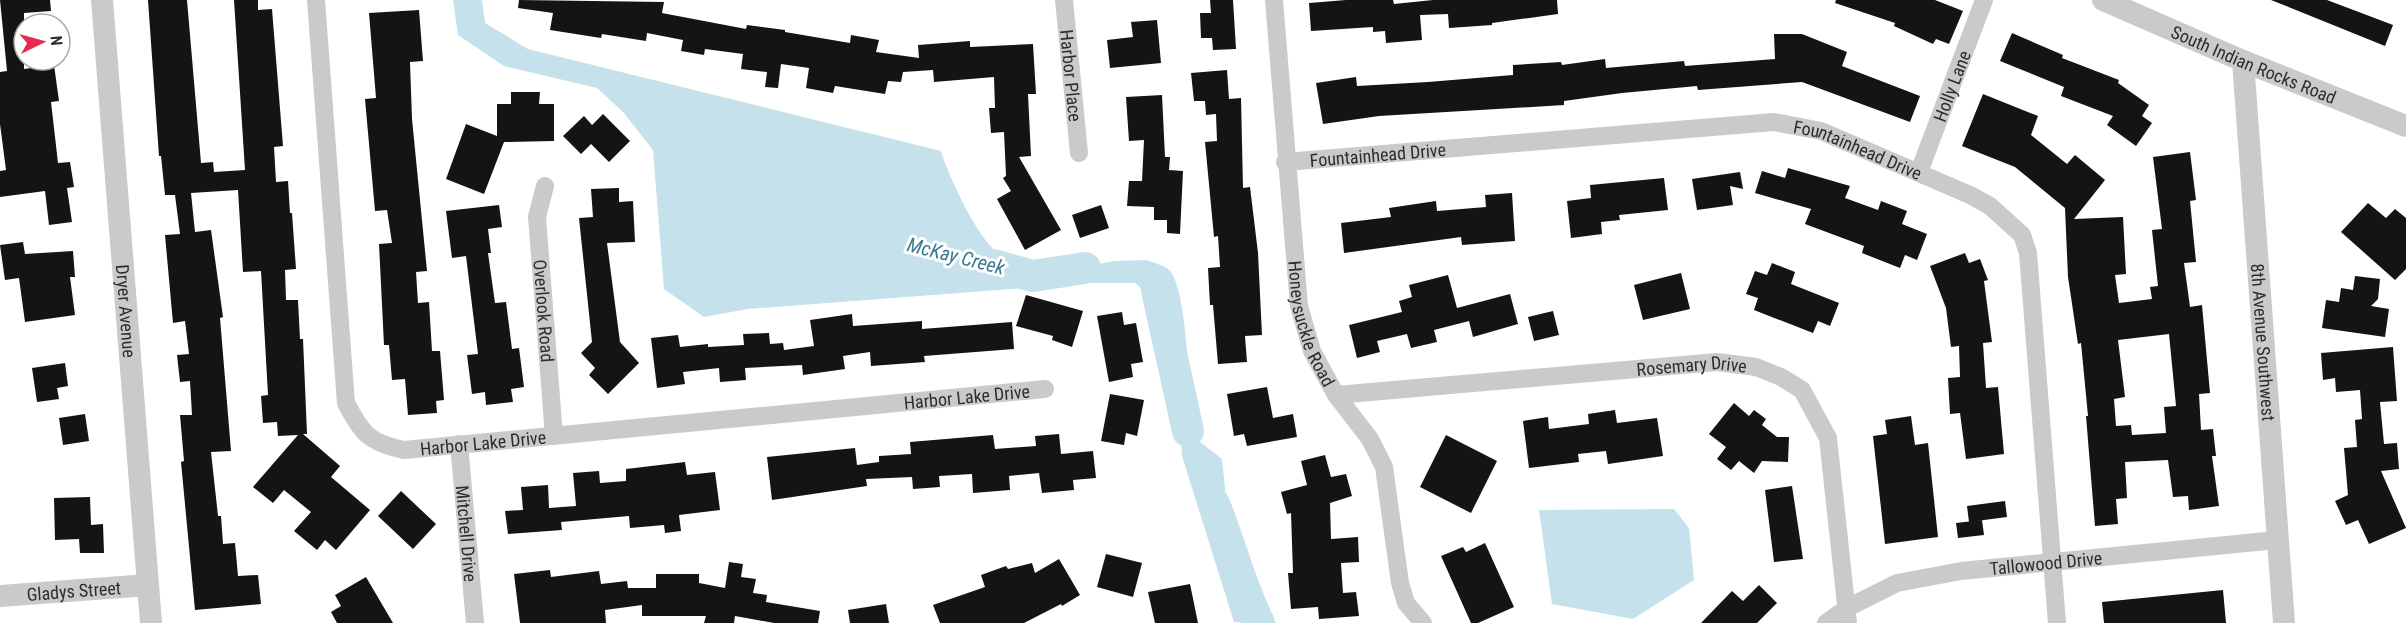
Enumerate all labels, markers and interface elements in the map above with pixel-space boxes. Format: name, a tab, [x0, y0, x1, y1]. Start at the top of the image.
north arrow	[12, 12, 72, 72]
street label: South Indian Rocks Road	[2168, 21, 2339, 108]
street label: Harbor Place	[1056, 29, 1086, 123]
text: N	[47, 35, 66, 46]
street label: Holly Lane	[1929, 47, 1975, 124]
street label: Fountainhead Drive	[1792, 115, 1925, 184]
street label: Fountainhead Drive	[1309, 138, 1447, 170]
water label: McKay Creek	[905, 232, 1008, 280]
street label: Overlook Road	[530, 259, 559, 363]
street label: Honeysuckle Road	[1285, 260, 1340, 390]
street label: 8th Avenue Southwest	[2247, 263, 2280, 422]
street label: Dryer Avenue	[112, 264, 141, 358]
street label: Rosemary Drive	[1636, 351, 1748, 379]
street label: Harbor Lake Drive	[903, 380, 1031, 413]
street label: Harbor Lake Drive	[419, 426, 547, 459]
street label: Mitchell Drive	[452, 484, 482, 583]
street label: Tallowood Drive	[1988, 547, 2103, 579]
street label: Gladys Street	[26, 577, 122, 604]

